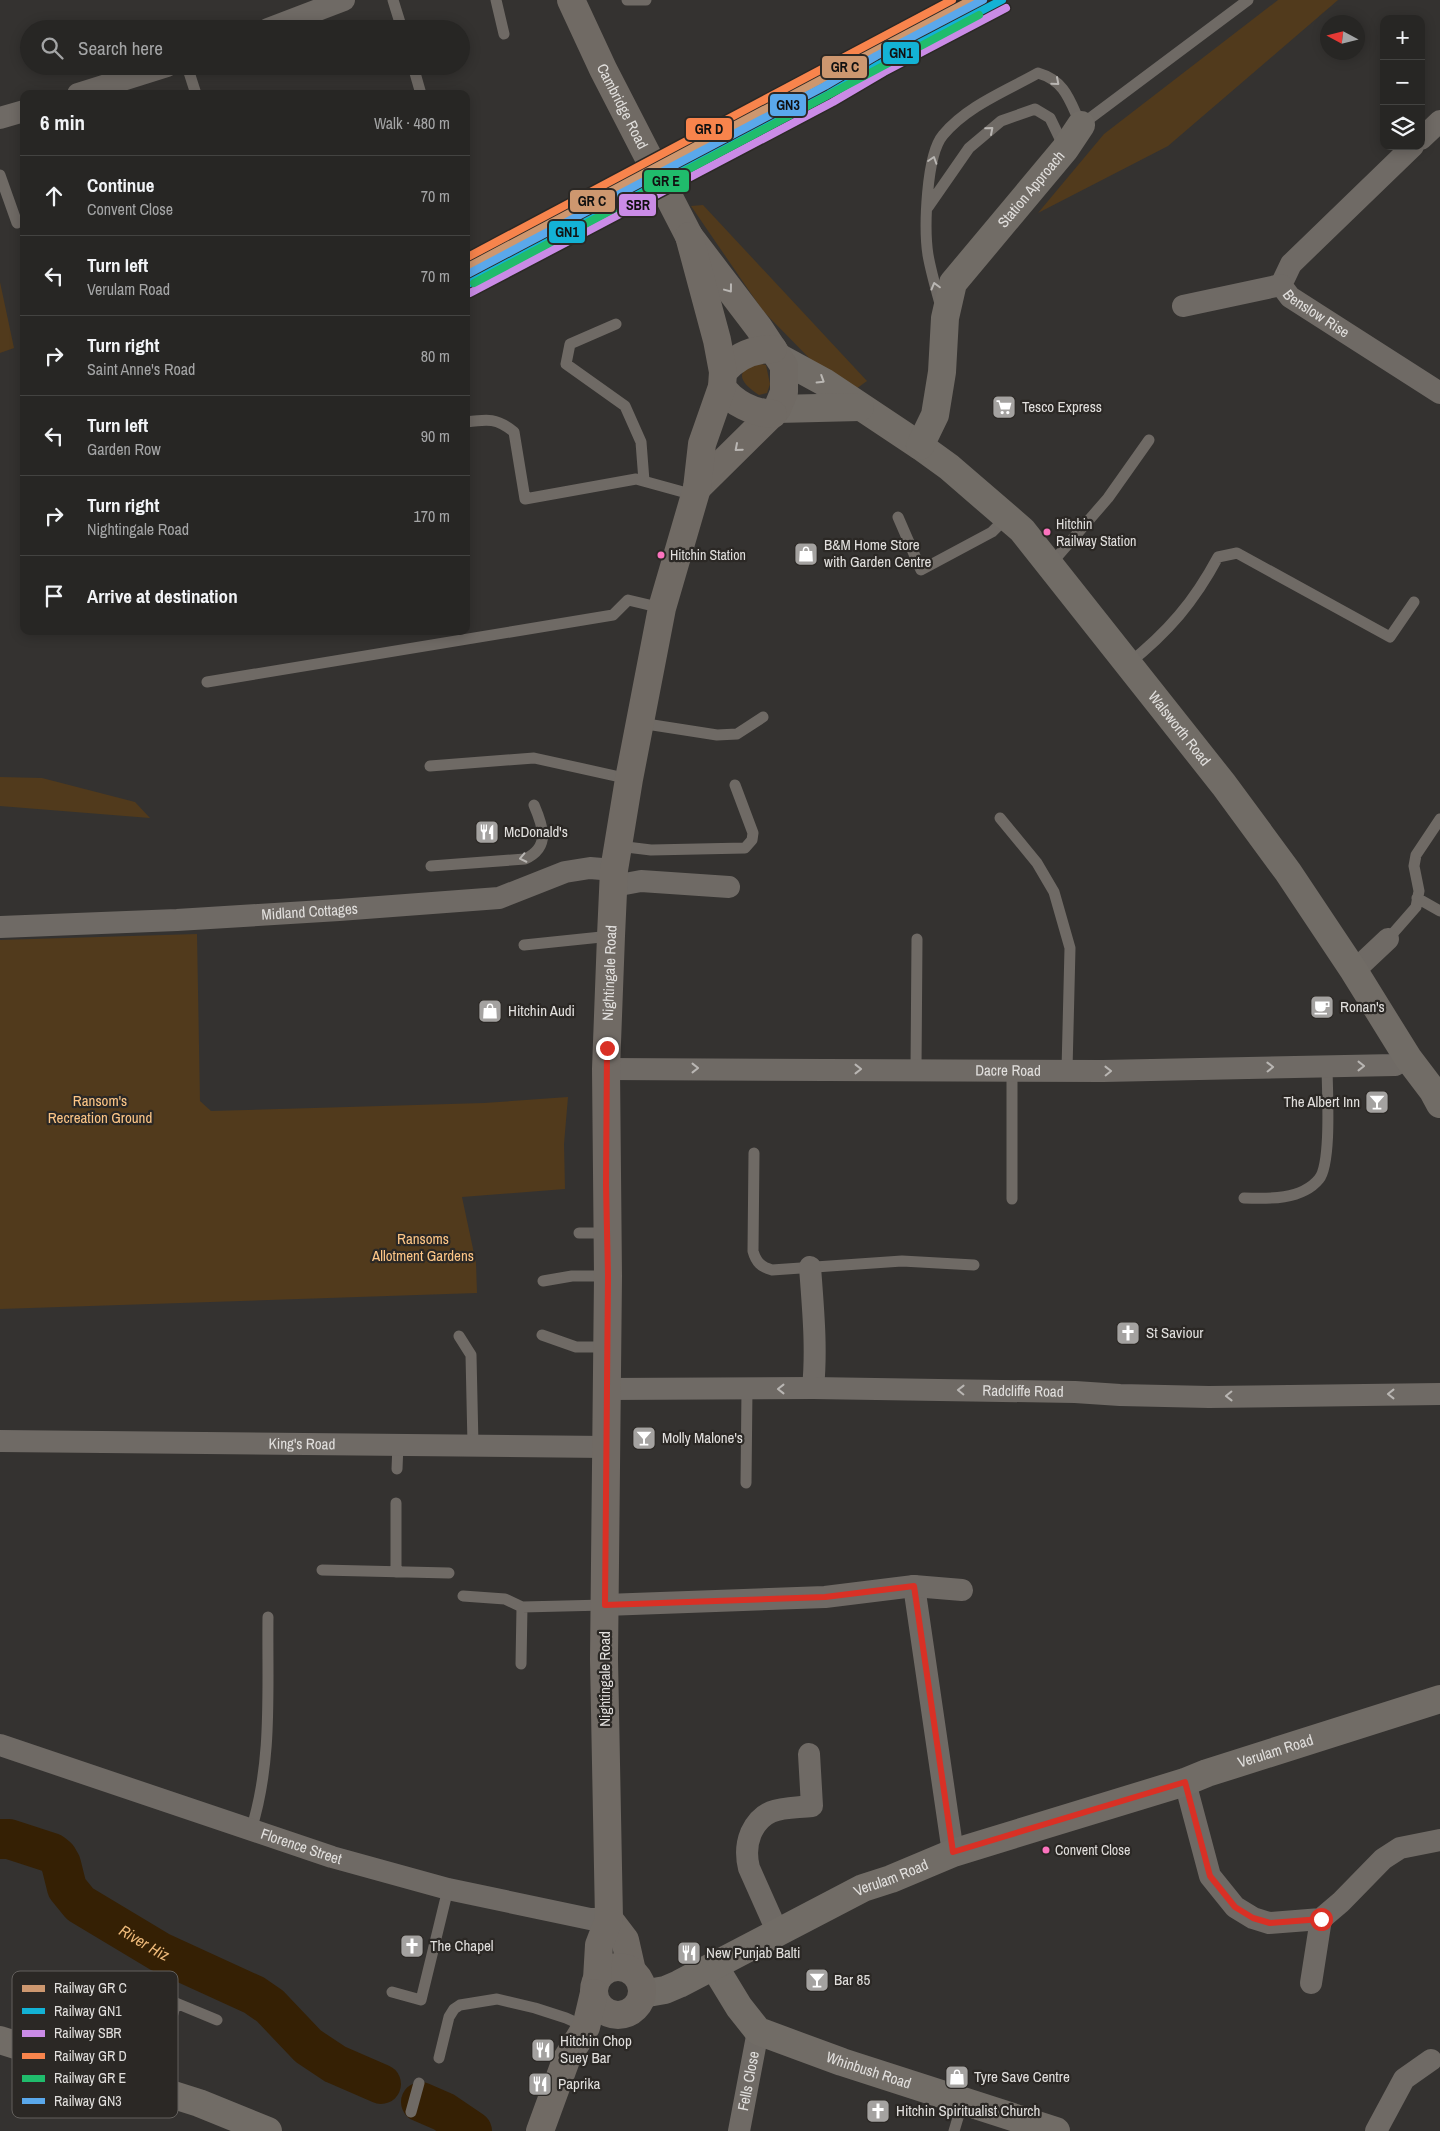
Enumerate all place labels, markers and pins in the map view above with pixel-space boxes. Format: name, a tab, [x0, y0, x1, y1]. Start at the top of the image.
supermarket icon: Tesco Express	[991, 394, 1017, 420]
place label: Tesco Express	[1022, 396, 1102, 417]
place label: Hitchin Railway Station	[1056, 515, 1136, 550]
marker: Hitchin Railway Station	[1042, 527, 1052, 537]
place label: B&M Home Store with Garden Centre	[824, 534, 932, 572]
shop icon: B&M Home Store with Garden Centre	[793, 541, 819, 567]
place label: Hitchin Station	[670, 546, 746, 564]
marker: Hitchin Station	[656, 550, 666, 560]
restaurant icon: McDonald's	[474, 819, 500, 845]
place label: McDonald's	[504, 821, 568, 842]
cafe icon: Ronan's	[1309, 994, 1335, 1020]
place label: Ronan's	[1340, 996, 1385, 1017]
shop icon: Hitchin Audi	[477, 998, 503, 1024]
place label: Hitchin Audi	[508, 1000, 575, 1021]
bar icon: The Albert Inn	[1364, 1089, 1390, 1115]
place label: The Albert Inn	[1283, 1091, 1360, 1112]
church icon: St Saviour	[1115, 1320, 1141, 1346]
place label: St Saviour	[1146, 1322, 1203, 1343]
bar icon: Molly Malone's	[631, 1425, 657, 1451]
place label: Molly Malone's	[662, 1427, 743, 1448]
place label: Convent Close	[1055, 1841, 1130, 1859]
marker: Convent Close	[1041, 1845, 1051, 1855]
church icon: The Chapel	[399, 1933, 425, 1959]
place label: The Chapel	[430, 1935, 494, 1956]
restaurant icon: New Punjab Balti	[676, 1940, 702, 1966]
place label: New Punjab Balti	[706, 1942, 800, 1963]
bar icon: Bar 85	[804, 1967, 830, 1993]
place label: Bar 85	[834, 1969, 870, 1990]
place label: Hitchin Chop Suey Bar	[560, 2030, 632, 2068]
restaurant icon: Hitchin Chop Suey Bar	[530, 2037, 556, 2063]
shop icon: Tyre Save Centre	[944, 2064, 970, 2090]
place label: Tyre Save Centre	[974, 2066, 1070, 2087]
restaurant icon: Paprika	[527, 2071, 553, 2097]
place label: Paprika	[558, 2073, 601, 2094]
church icon: Hitchin Spiritualist Church	[865, 2098, 891, 2124]
place label: Hitchin Spiritualist Church	[896, 2100, 1040, 2121]

